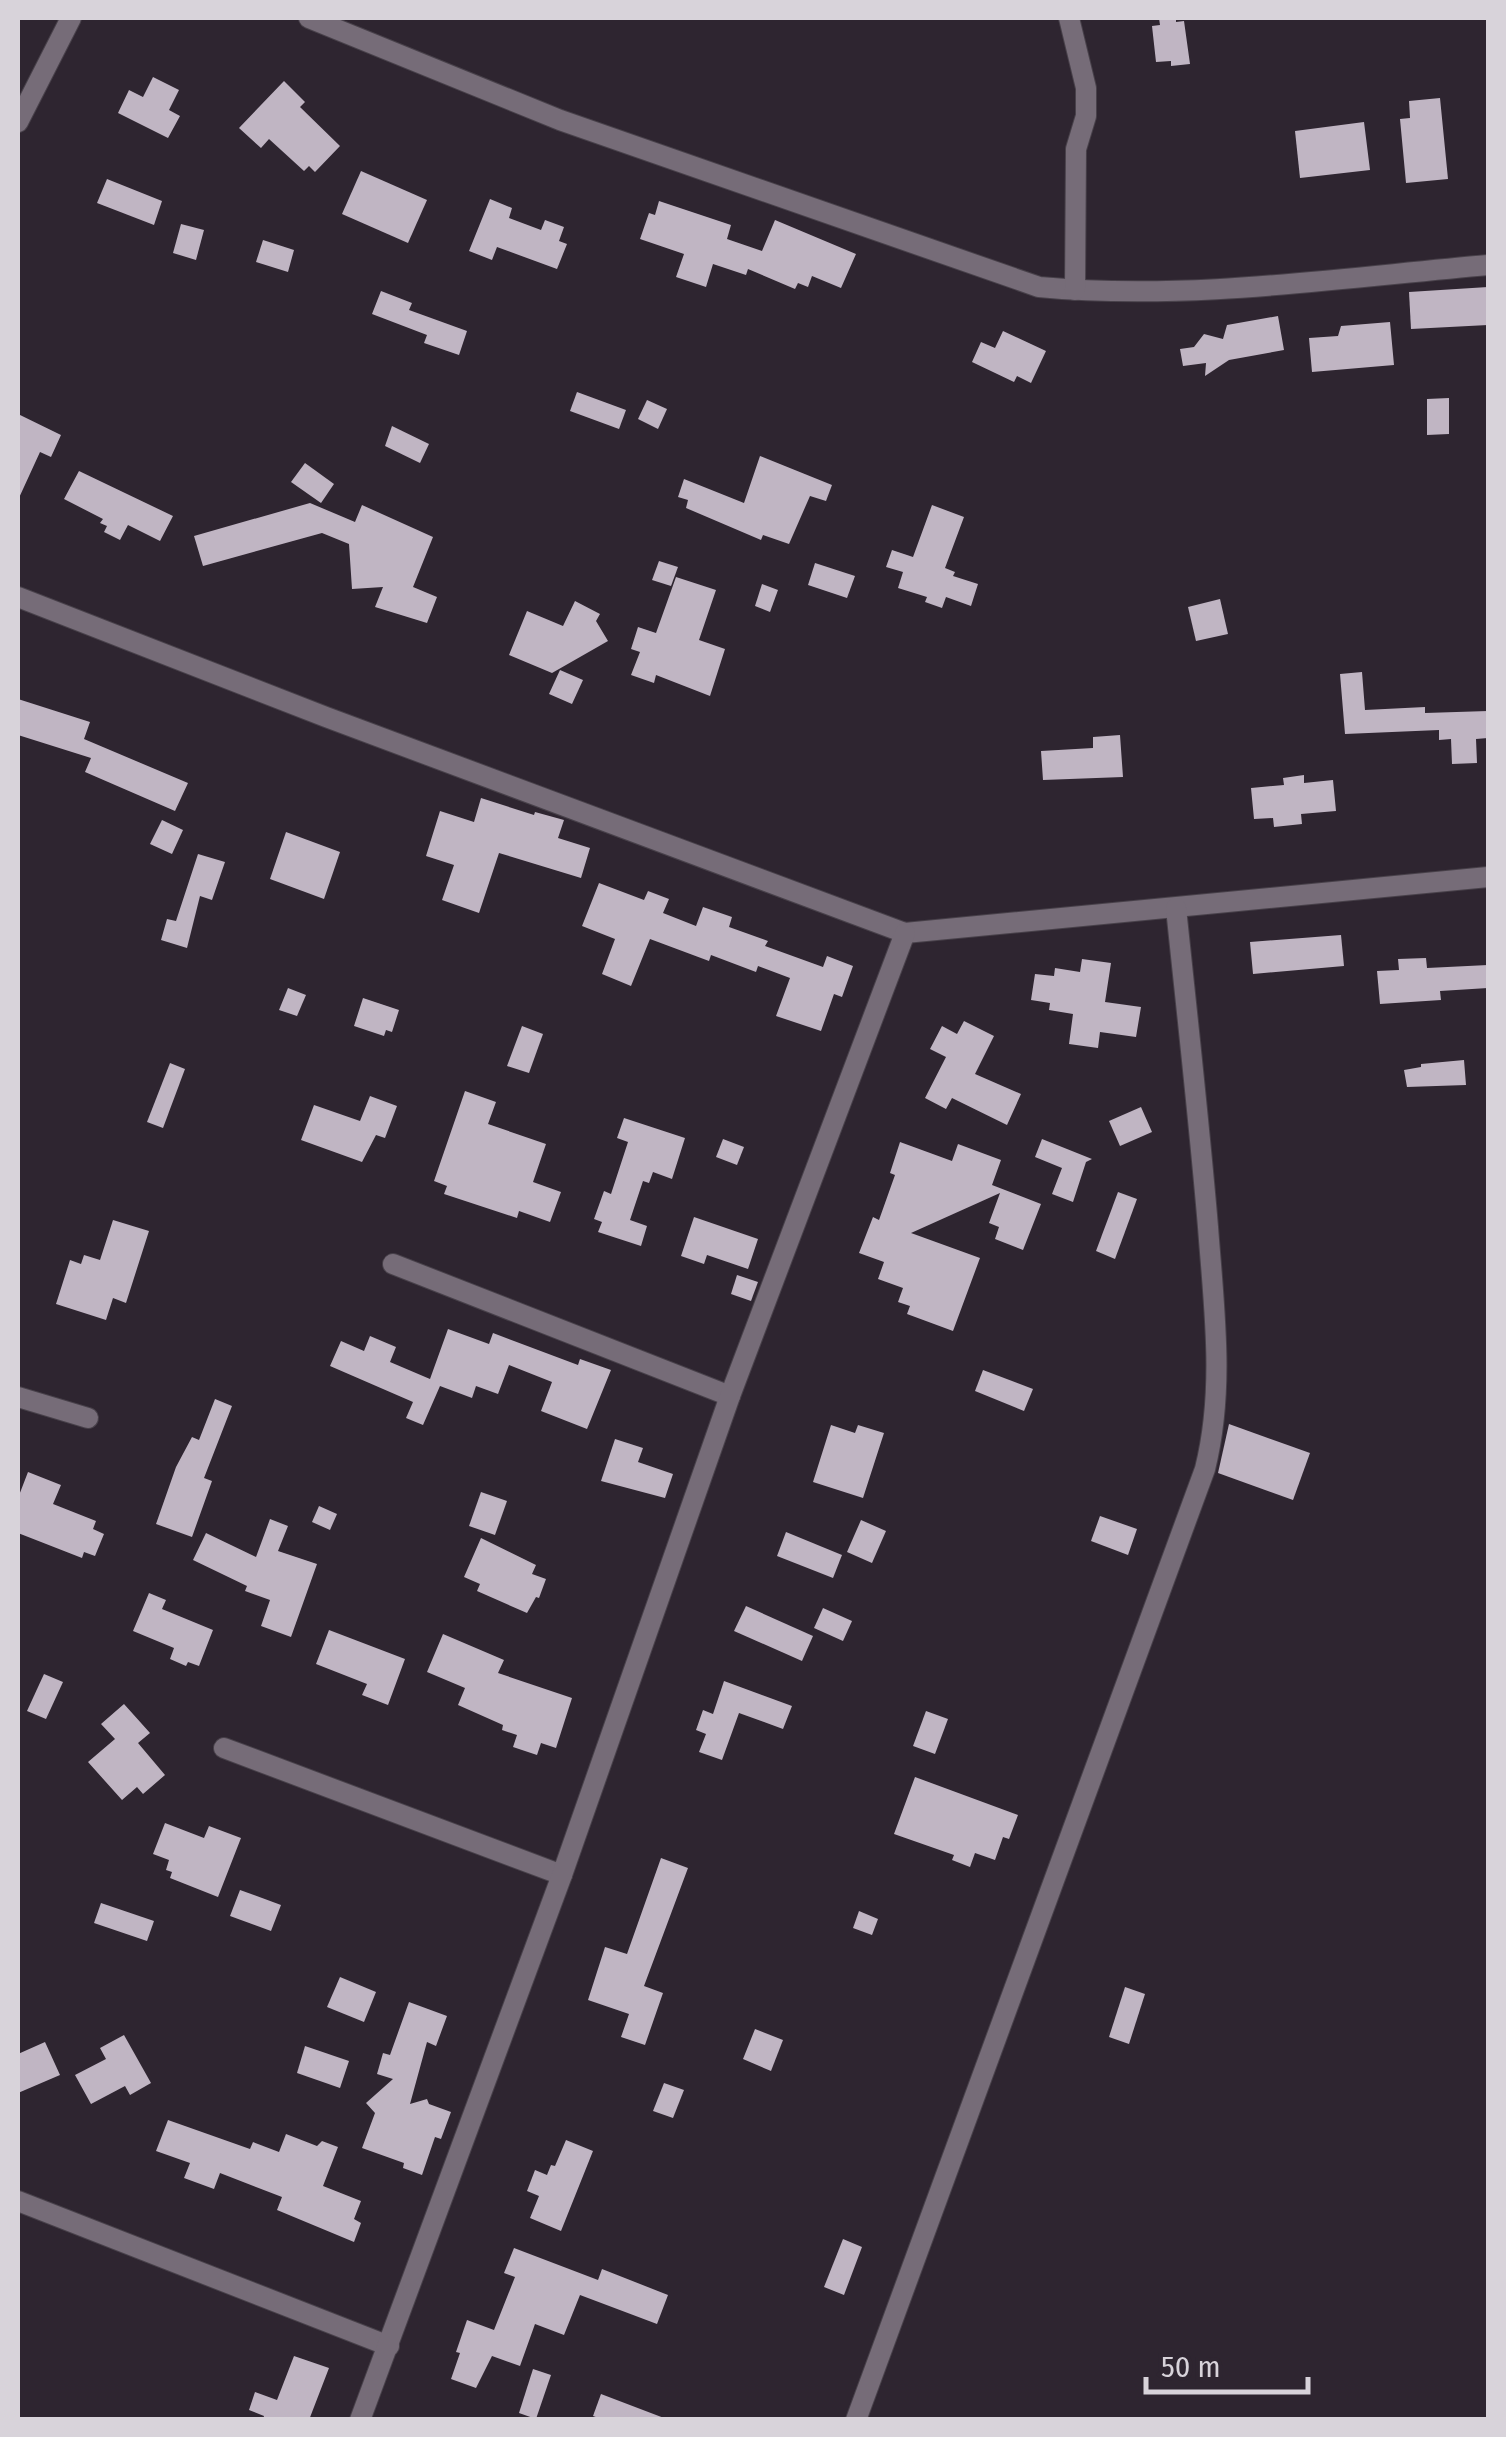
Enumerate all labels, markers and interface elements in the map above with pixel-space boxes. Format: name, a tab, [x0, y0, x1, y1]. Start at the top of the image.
scale bar	[1146, 2332, 1308, 2394]
text: 50 m	[1161, 2349, 1221, 2385]

